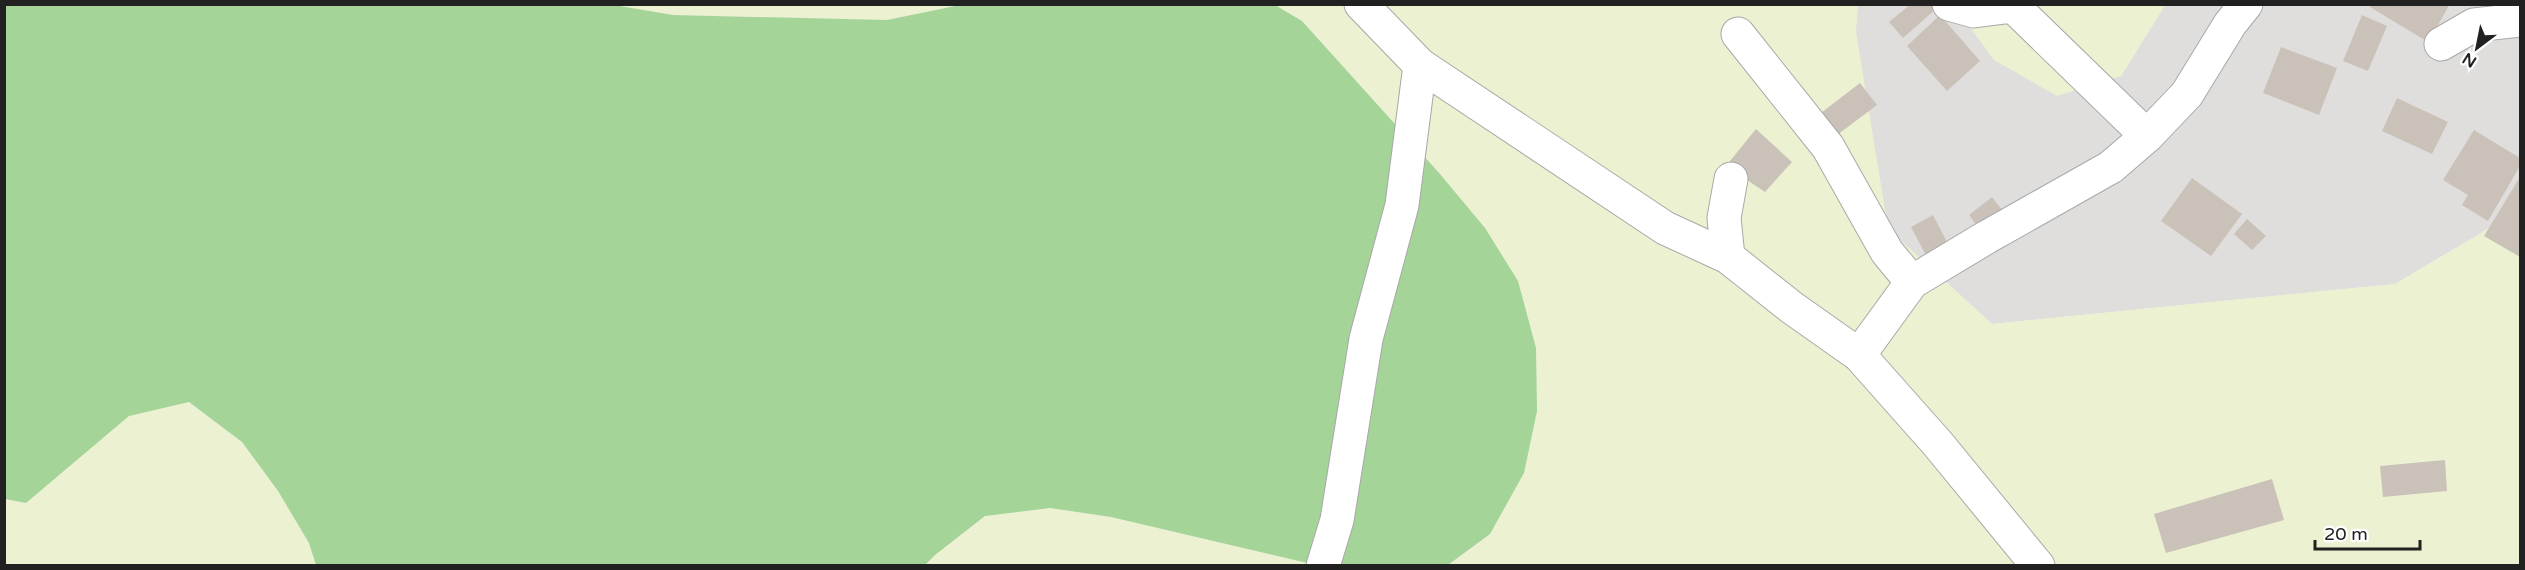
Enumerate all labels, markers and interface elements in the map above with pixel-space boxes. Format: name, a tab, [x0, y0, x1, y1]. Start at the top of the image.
north arrow	[2447, 18, 2507, 78]
text: N	[2459, 48, 2480, 72]
scale bar	[2315, 513, 2420, 551]
text: 20 m	[2324, 523, 2368, 545]

